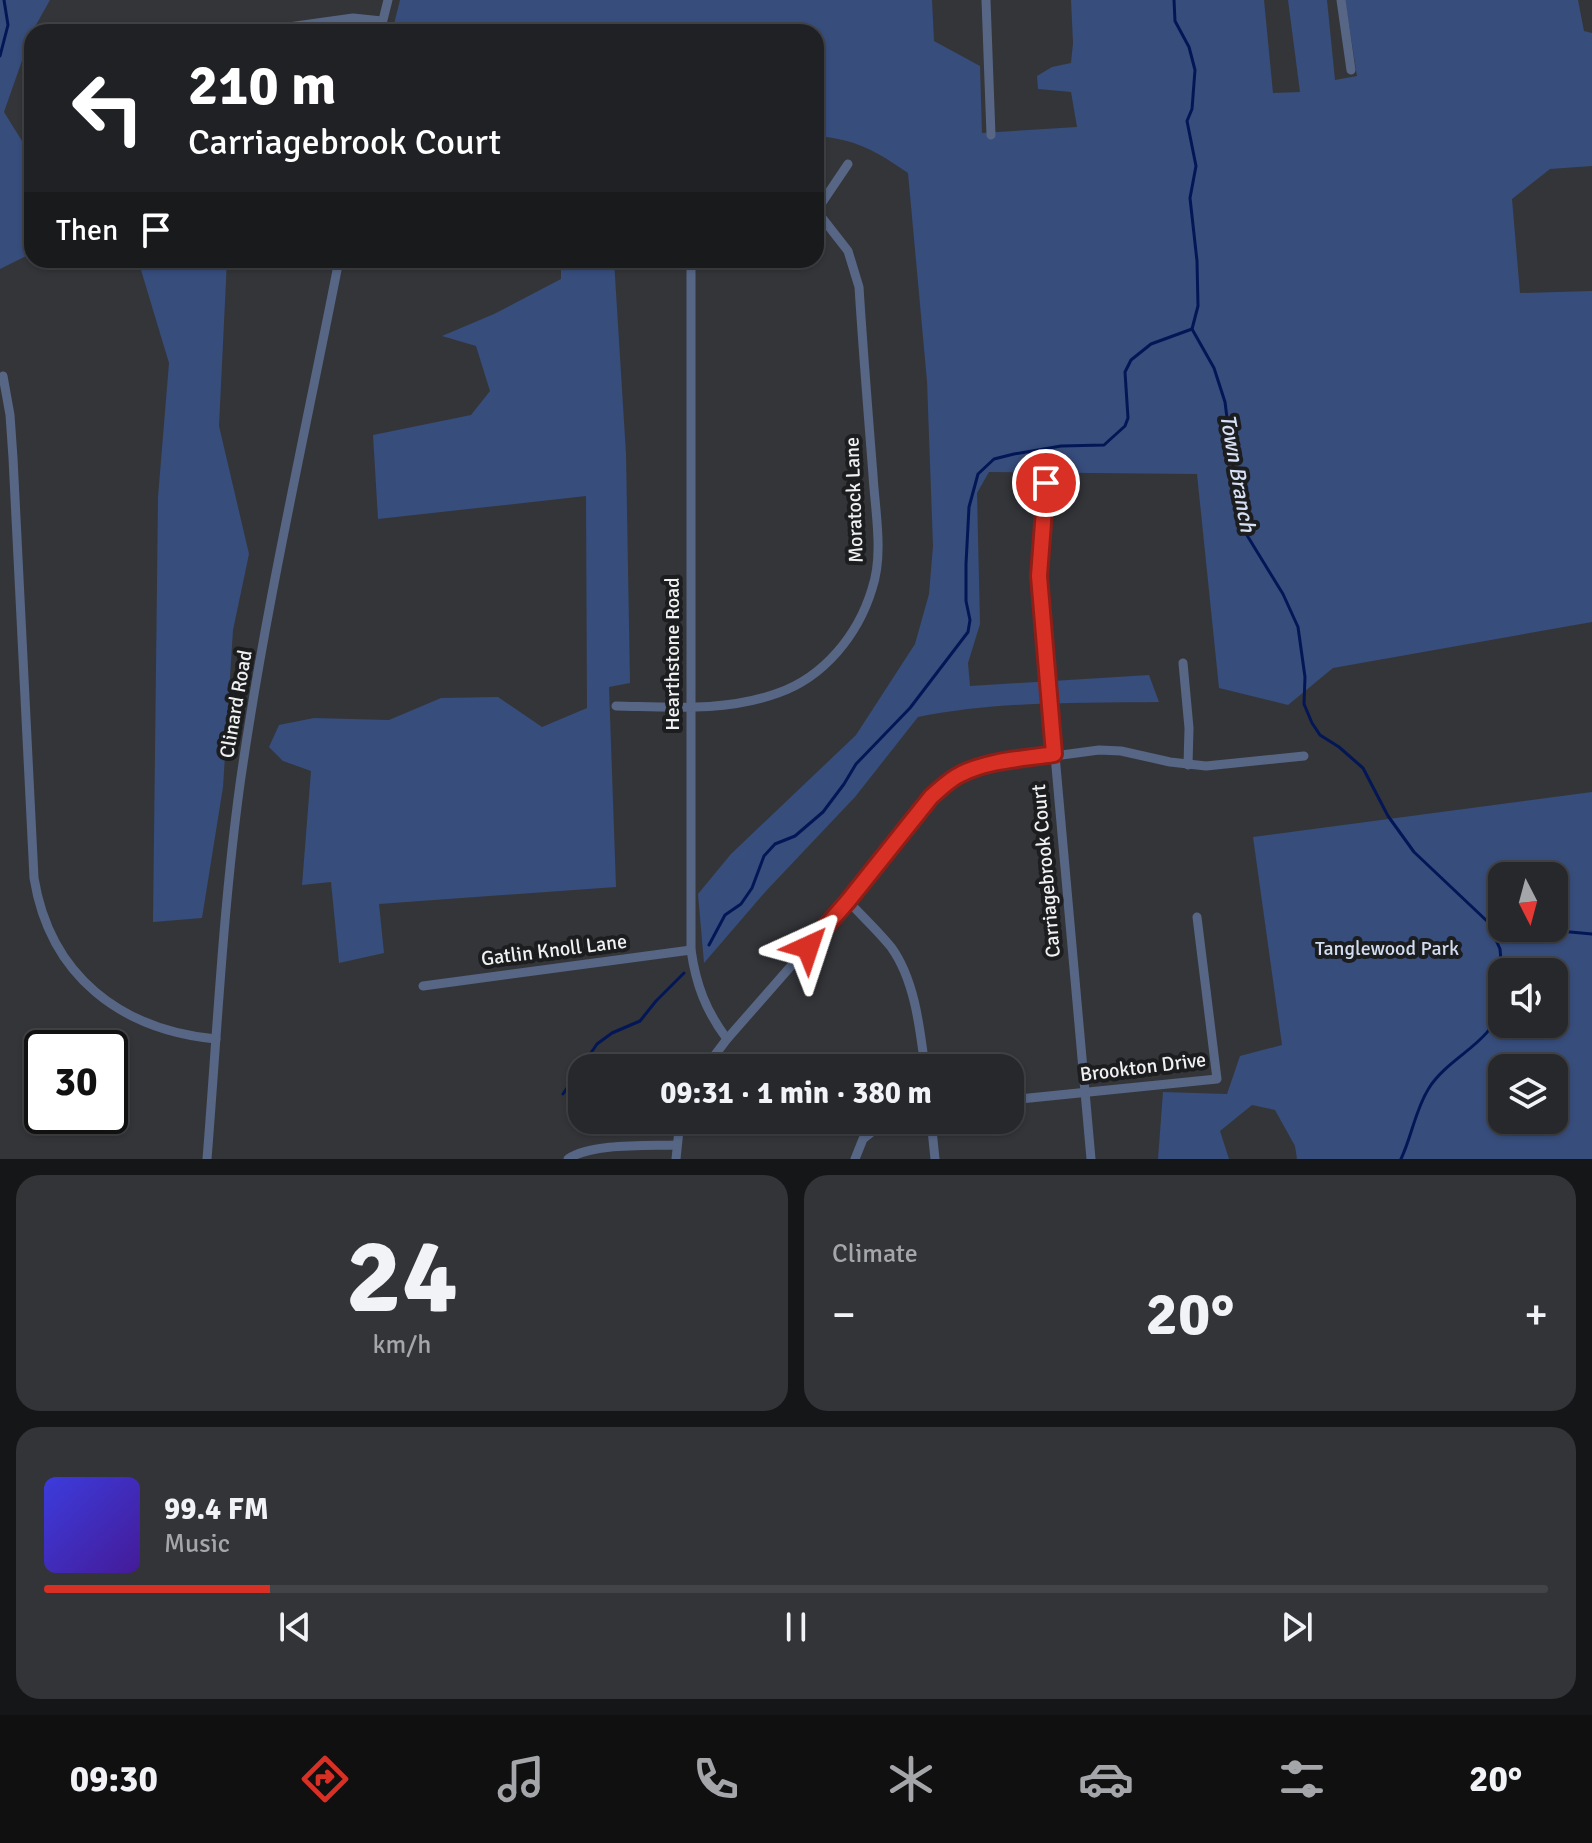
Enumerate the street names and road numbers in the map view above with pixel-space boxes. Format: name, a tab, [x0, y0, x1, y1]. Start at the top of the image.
street label: Moratock Lane	[839, 437, 869, 563]
street label: Hearthstone Road	[660, 577, 685, 731]
street label: Clinard Road	[214, 648, 258, 760]
street label: Carriagebrook Court	[1026, 783, 1066, 959]
street label: Gatlin Knoll Lane	[480, 929, 628, 971]
street label: Brookton Drive	[1079, 1047, 1207, 1087]

